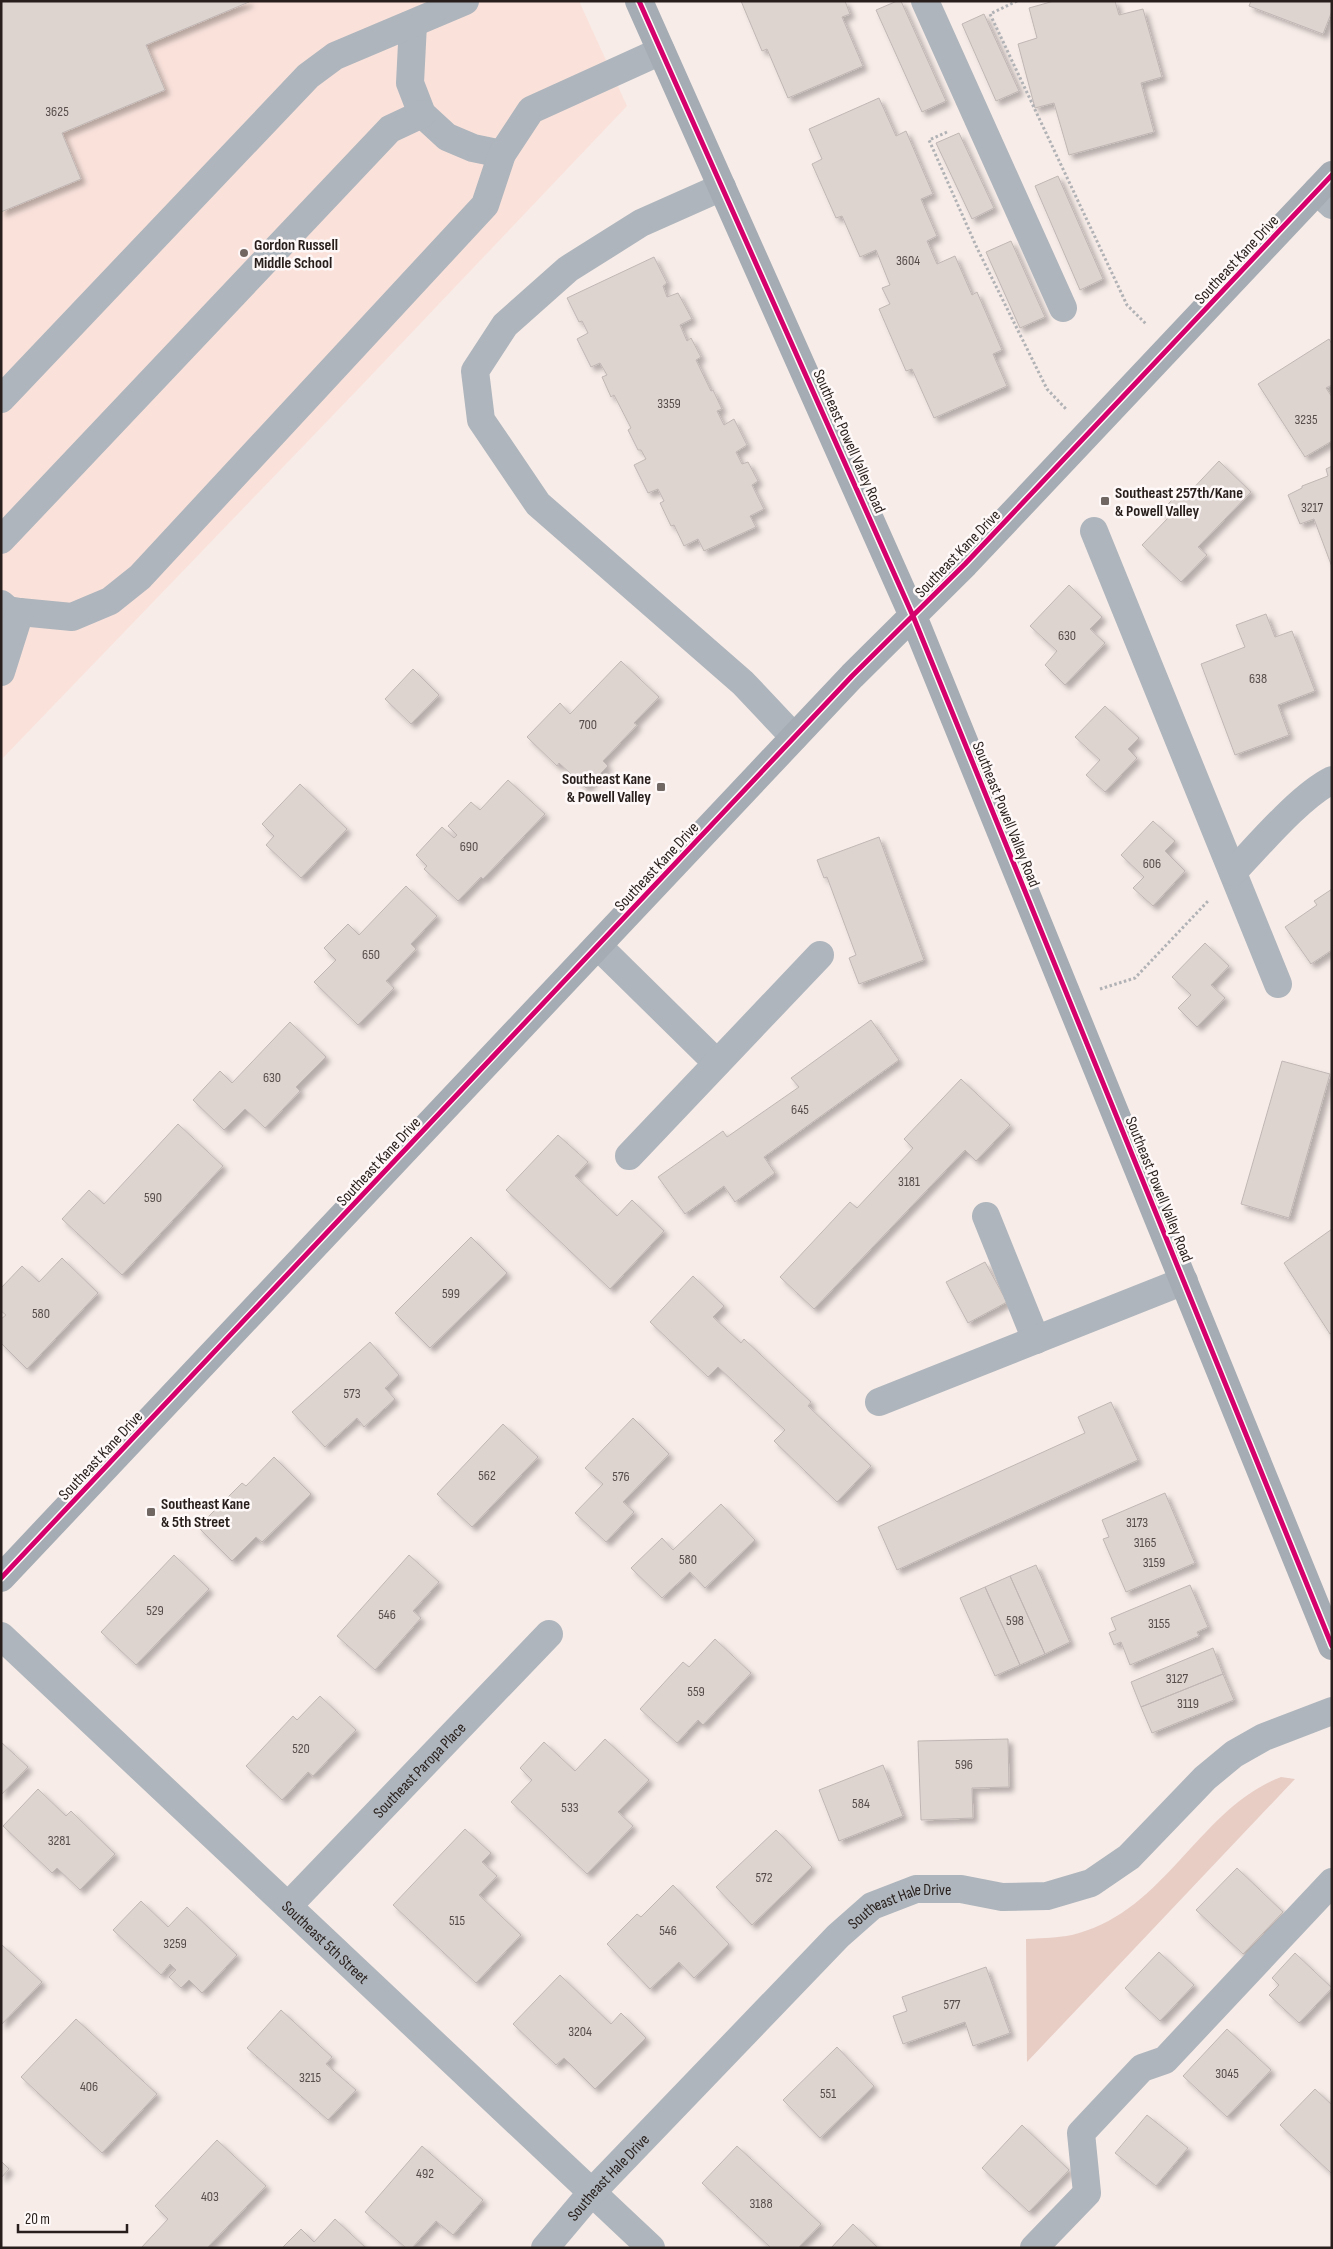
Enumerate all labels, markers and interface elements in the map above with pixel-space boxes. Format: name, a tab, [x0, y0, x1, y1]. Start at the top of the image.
house number: 3625	[45, 103, 69, 120]
street label: Southeast Kane Drive	[1191, 212, 1283, 308]
place label: Gordon Russell Middle School	[254, 236, 338, 273]
marker: Gordon Russell Middle School	[238, 247, 250, 259]
house number: 3604	[896, 252, 920, 269]
street label: Southeast Powell Valley Road	[808, 367, 889, 516]
house number: 3359	[657, 395, 681, 412]
house number: 3235	[1294, 411, 1318, 428]
place label: Southeast 257th/Kane & Powell Valley	[1115, 484, 1243, 521]
marker: Southeast 257th/Kane & Powell Valley	[1099, 495, 1111, 507]
house number: 3217	[1301, 499, 1323, 516]
street label: Southeast Kane Drive	[911, 506, 1005, 602]
house number: 630	[1058, 627, 1076, 644]
house number: 638	[1249, 670, 1267, 687]
house number: 700	[579, 716, 597, 733]
street label: Southeast Powell Valley Road	[968, 739, 1044, 890]
place label: Southeast Kane & Powell Valley	[562, 770, 651, 807]
marker: Southeast Kane & Powell Valley	[655, 781, 667, 793]
street label: Southeast Kane Drive	[611, 819, 703, 915]
house number: 690	[460, 838, 478, 855]
house number: 606	[1143, 855, 1161, 872]
house number: 650	[362, 946, 380, 963]
house number: 630	[263, 1069, 281, 1086]
house number: 645	[791, 1101, 809, 1118]
street label: Southeast Kane Drive	[333, 1114, 425, 1210]
street label: Southeast Powell Valley Road	[1121, 1114, 1197, 1265]
house number: 3181	[898, 1173, 920, 1190]
house number: 590	[144, 1189, 162, 1206]
house number: 599	[442, 1285, 460, 1302]
house number: 580	[32, 1305, 50, 1322]
house number: 573	[343, 1385, 361, 1402]
street label: Southeast Kane Drive	[55, 1408, 147, 1504]
house number: 562	[478, 1467, 496, 1484]
house number: 576	[612, 1468, 630, 1485]
place label: Southeast Kane & 5th Street	[161, 1495, 250, 1532]
marker: Southeast Kane & 5th Street	[145, 1506, 157, 1518]
house number: 3173	[1126, 1514, 1148, 1531]
house number: 3165	[1134, 1534, 1157, 1551]
house number: 580	[679, 1551, 697, 1568]
house number: 3159	[1143, 1554, 1165, 1571]
house number: 529	[146, 1602, 164, 1619]
house number: 546	[378, 1606, 396, 1623]
house number: 598	[1006, 1612, 1024, 1629]
house number: 3155	[1148, 1615, 1170, 1632]
house number: 3127	[1166, 1670, 1189, 1687]
house number: 559	[687, 1683, 705, 1700]
house number: 3119	[1177, 1695, 1199, 1712]
street label: Southeast Paropa Place	[370, 1719, 470, 1823]
house number: 520	[292, 1740, 310, 1757]
house number: 596	[955, 1756, 973, 1773]
house number: 584	[852, 1795, 870, 1812]
house number: 533	[561, 1799, 579, 1816]
house number: 3281	[48, 1832, 70, 1849]
house number: 572	[756, 1869, 773, 1886]
street label: Southeast Hale Drive	[845, 1881, 951, 1934]
street label: Southeast 5th Street	[277, 1897, 372, 1988]
house number: 515	[449, 1912, 465, 1929]
house number: 546	[659, 1922, 677, 1939]
house number: 3259	[163, 1935, 187, 1952]
house number: 577	[944, 1996, 961, 2013]
house number: 3204	[568, 2023, 592, 2040]
house number: 3045	[1215, 2065, 1239, 2082]
house number: 3215	[299, 2069, 321, 2086]
house number: 406	[80, 2078, 98, 2095]
house number: 551	[820, 2085, 836, 2102]
street label: Southeast Hale Drive	[564, 2130, 654, 2225]
house number: 492	[416, 2165, 434, 2182]
house number: 403	[201, 2188, 219, 2205]
house number: 3188	[749, 2195, 773, 2212]
scale bar	[18, 2202, 126, 2234]
text: 20 m	[25, 2210, 50, 2229]

